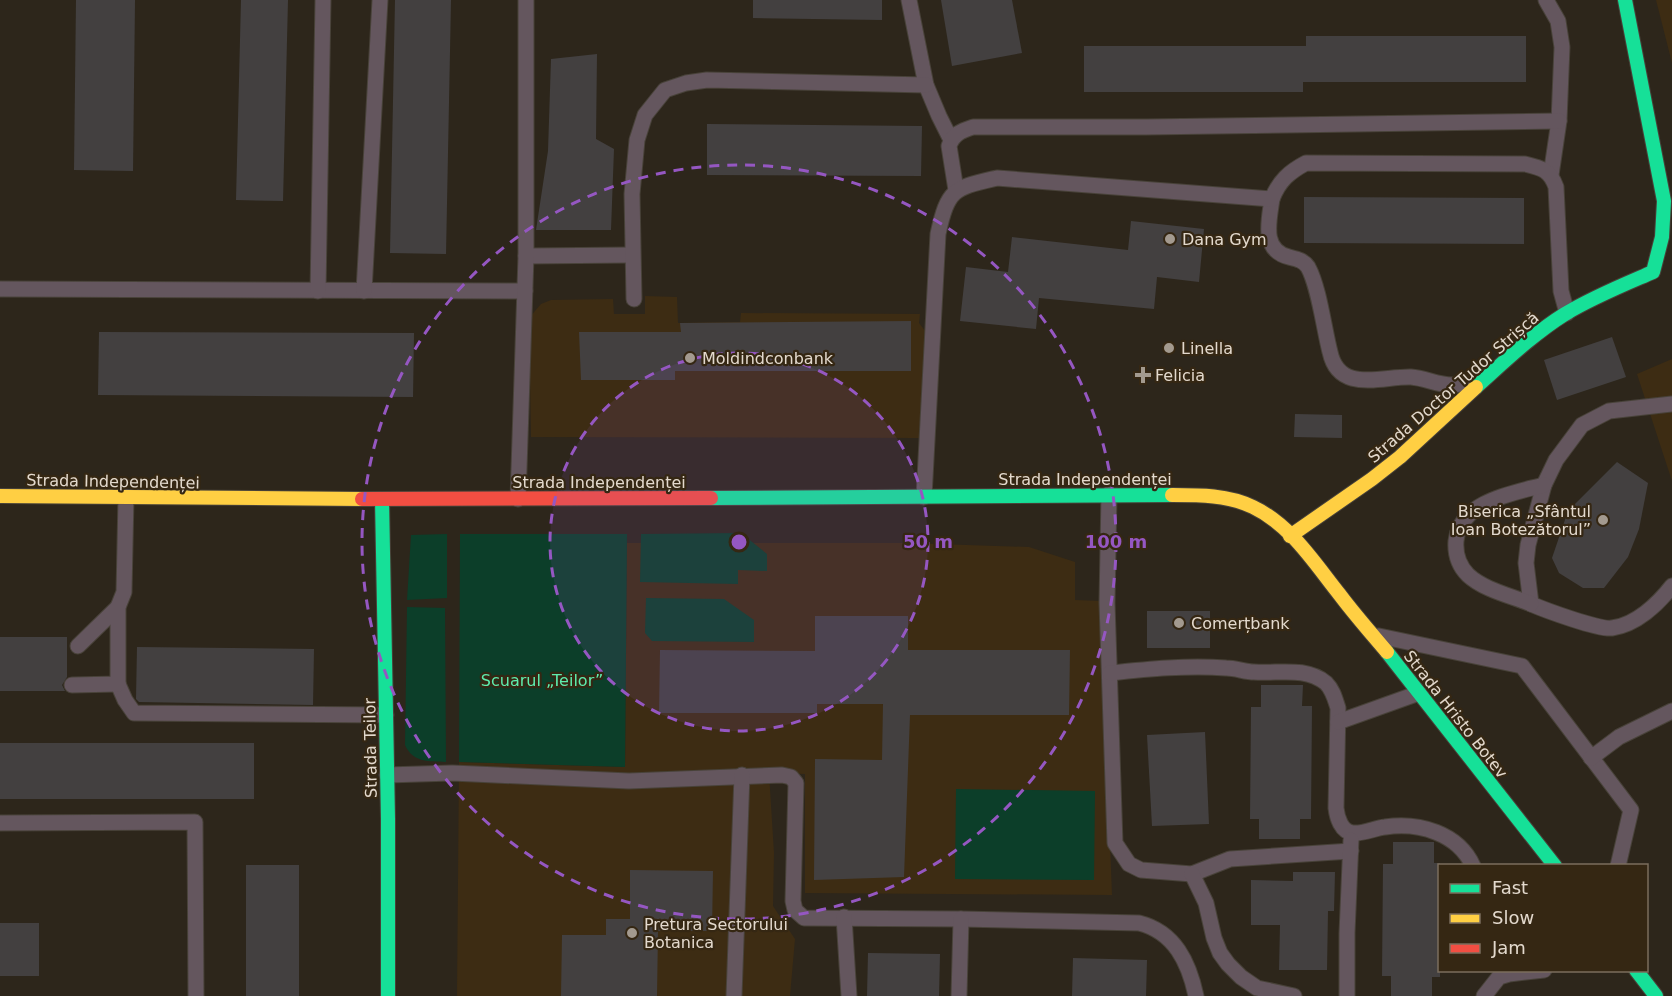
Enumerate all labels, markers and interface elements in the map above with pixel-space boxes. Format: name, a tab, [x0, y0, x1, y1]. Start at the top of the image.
place label: Dana Gym	[1182, 230, 1267, 249]
marker: Dana Gym	[1163, 232, 1177, 246]
street label: Strada Doctor Tudor Strișcă	[1364, 308, 1543, 467]
place label: Linella	[1181, 339, 1233, 358]
marker: Linella	[1162, 341, 1176, 355]
place label: Moldindconbank	[702, 349, 834, 368]
marker: Moldindconbank	[683, 351, 697, 365]
place label: Felicia	[1155, 366, 1205, 385]
marker: Felicia	[1136, 368, 1150, 382]
street label: Strada Independenței	[26, 470, 200, 493]
street label: Strada Independenței	[998, 470, 1172, 489]
street label: Strada Independenței	[512, 473, 686, 492]
place label: Biserica „Sfântul Ioan Botezătorul”	[1451, 502, 1591, 539]
marker: Biserica „Sfântul Ioan Botezătorul”	[1596, 513, 1610, 527]
text: 50 m	[903, 531, 953, 552]
text: 100 m	[1085, 531, 1147, 552]
centre of rings	[729, 532, 749, 552]
place label: Comerțbank	[1191, 614, 1290, 633]
marker: Comerțbank	[1172, 616, 1186, 630]
street label: Strada Hristo Botev	[1400, 647, 1511, 782]
park label: Scuarul „Teilor”	[481, 671, 603, 690]
street label: Strada Teilor	[360, 697, 381, 798]
legend	[1438, 864, 1648, 972]
text: Fast	[1492, 877, 1528, 898]
text: Slow	[1492, 907, 1534, 928]
place label: Pretura Sectorului Botanica	[644, 915, 788, 952]
marker: Pretura Sectorului Botanica	[625, 926, 639, 940]
text: Jam	[1491, 937, 1526, 958]

